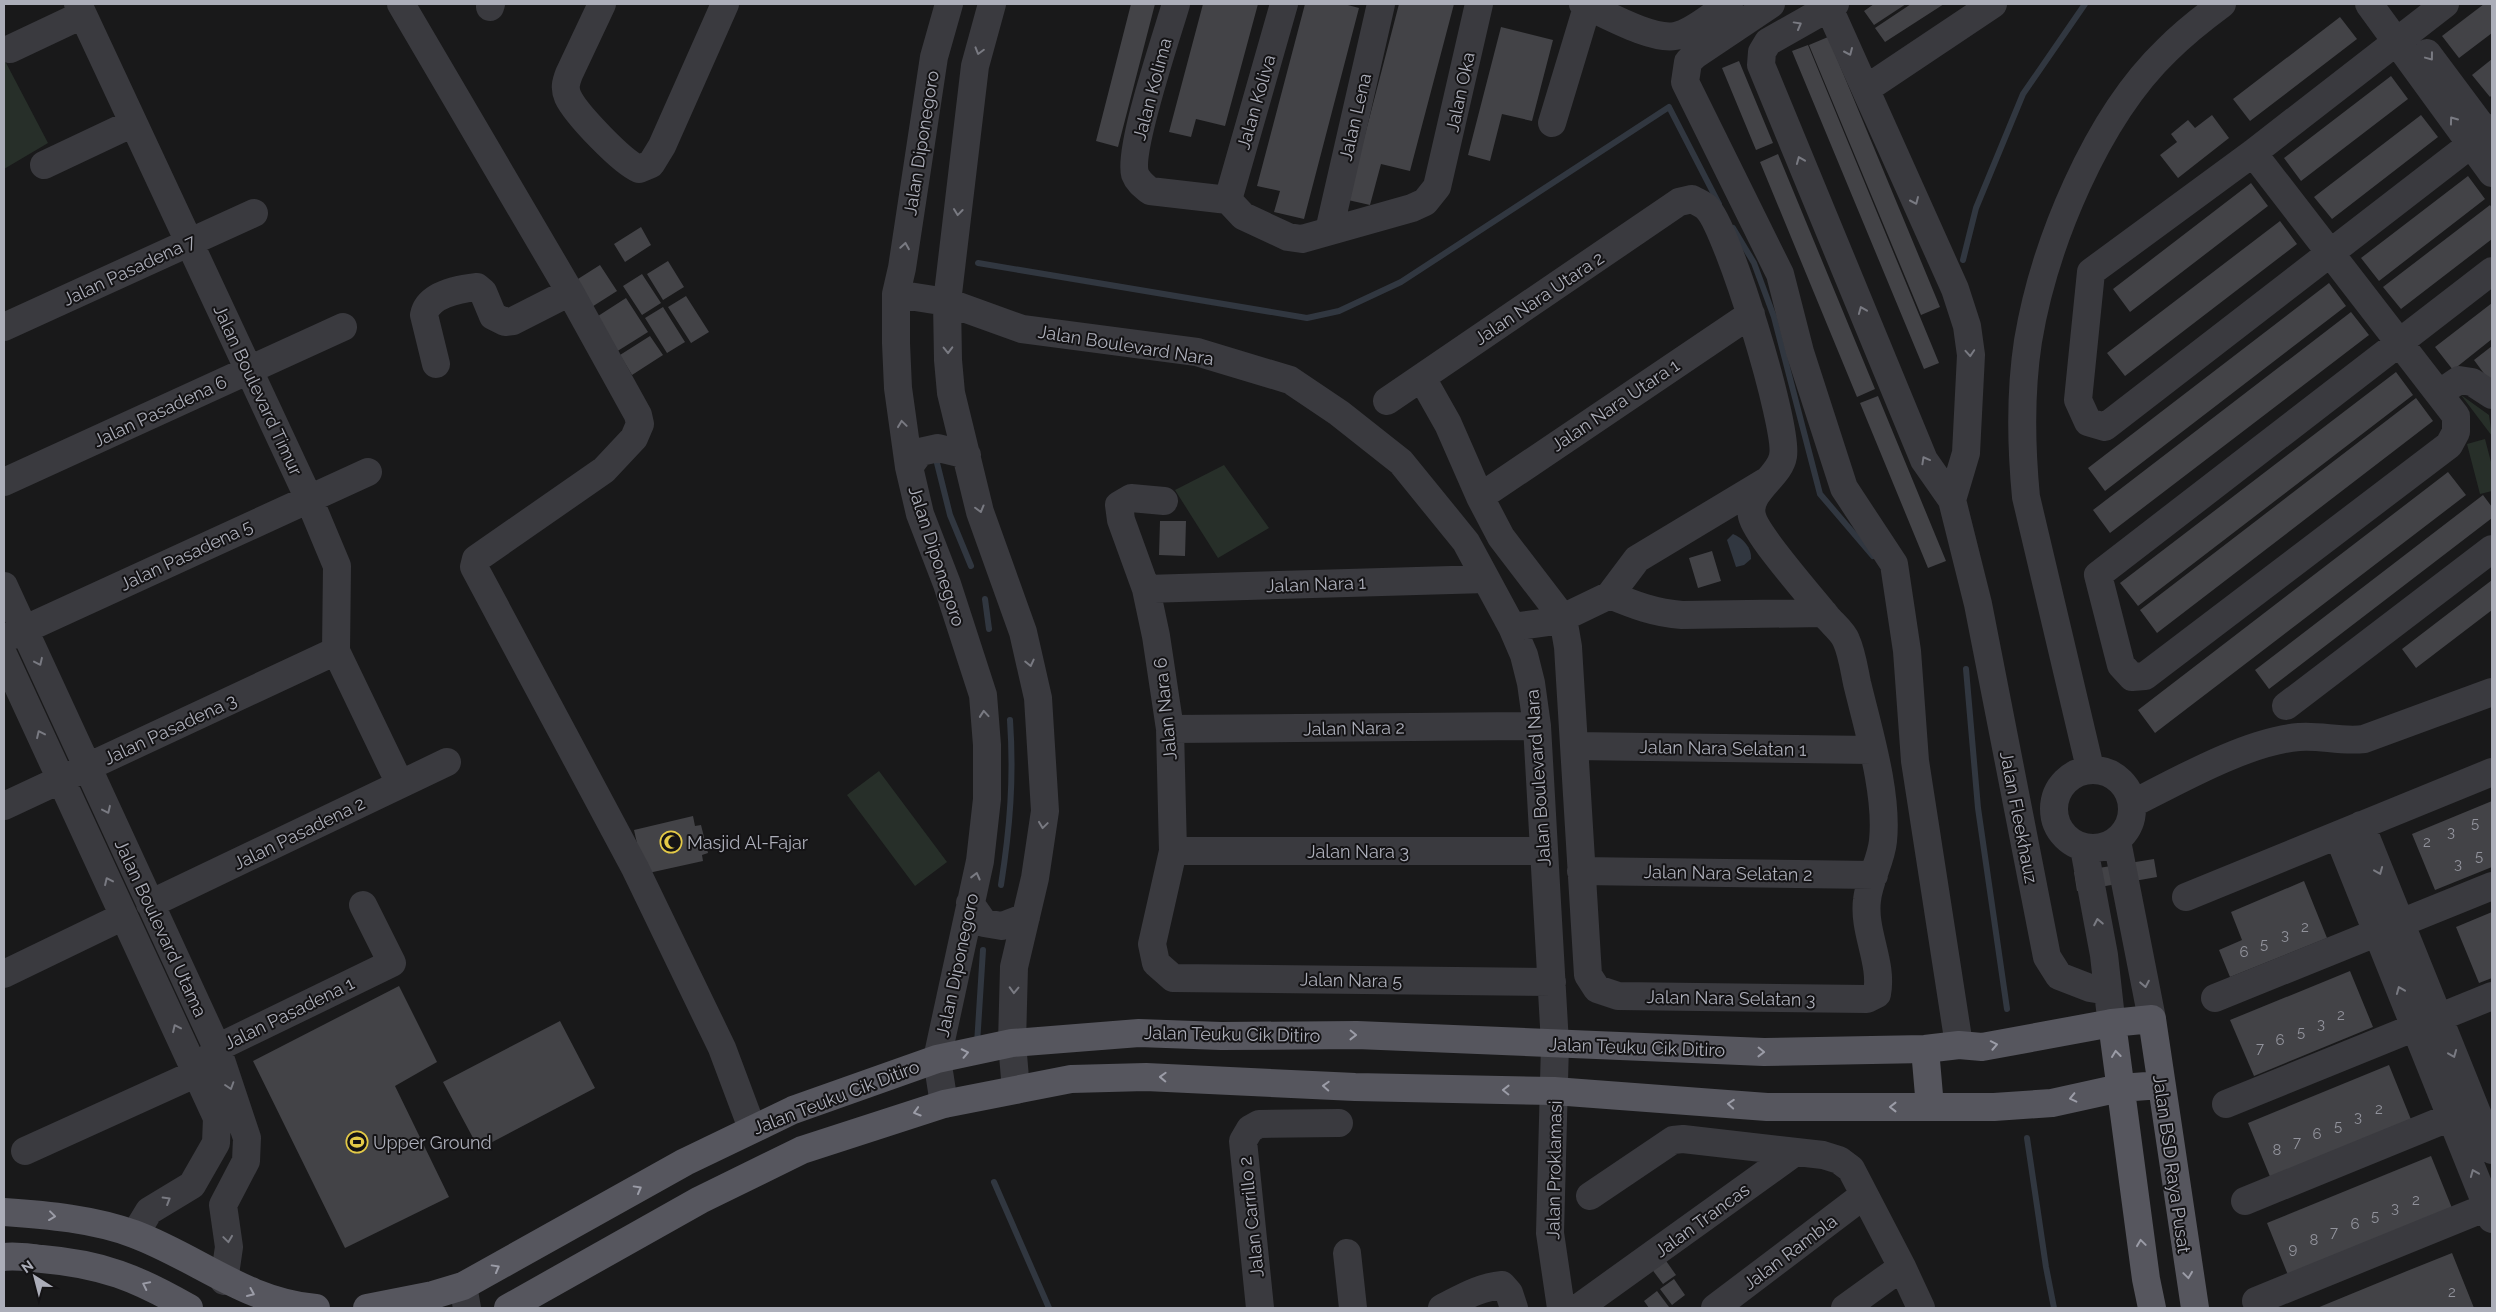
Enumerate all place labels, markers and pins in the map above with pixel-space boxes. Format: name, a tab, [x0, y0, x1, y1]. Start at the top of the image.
mosque icon: Masjid Al-Fajar	[659, 830, 683, 854]
place label: Masjid Al-Fajar	[687, 832, 809, 853]
sports icon: Upper Ground	[345, 1130, 369, 1154]
place label: Upper Ground	[373, 1132, 492, 1153]

